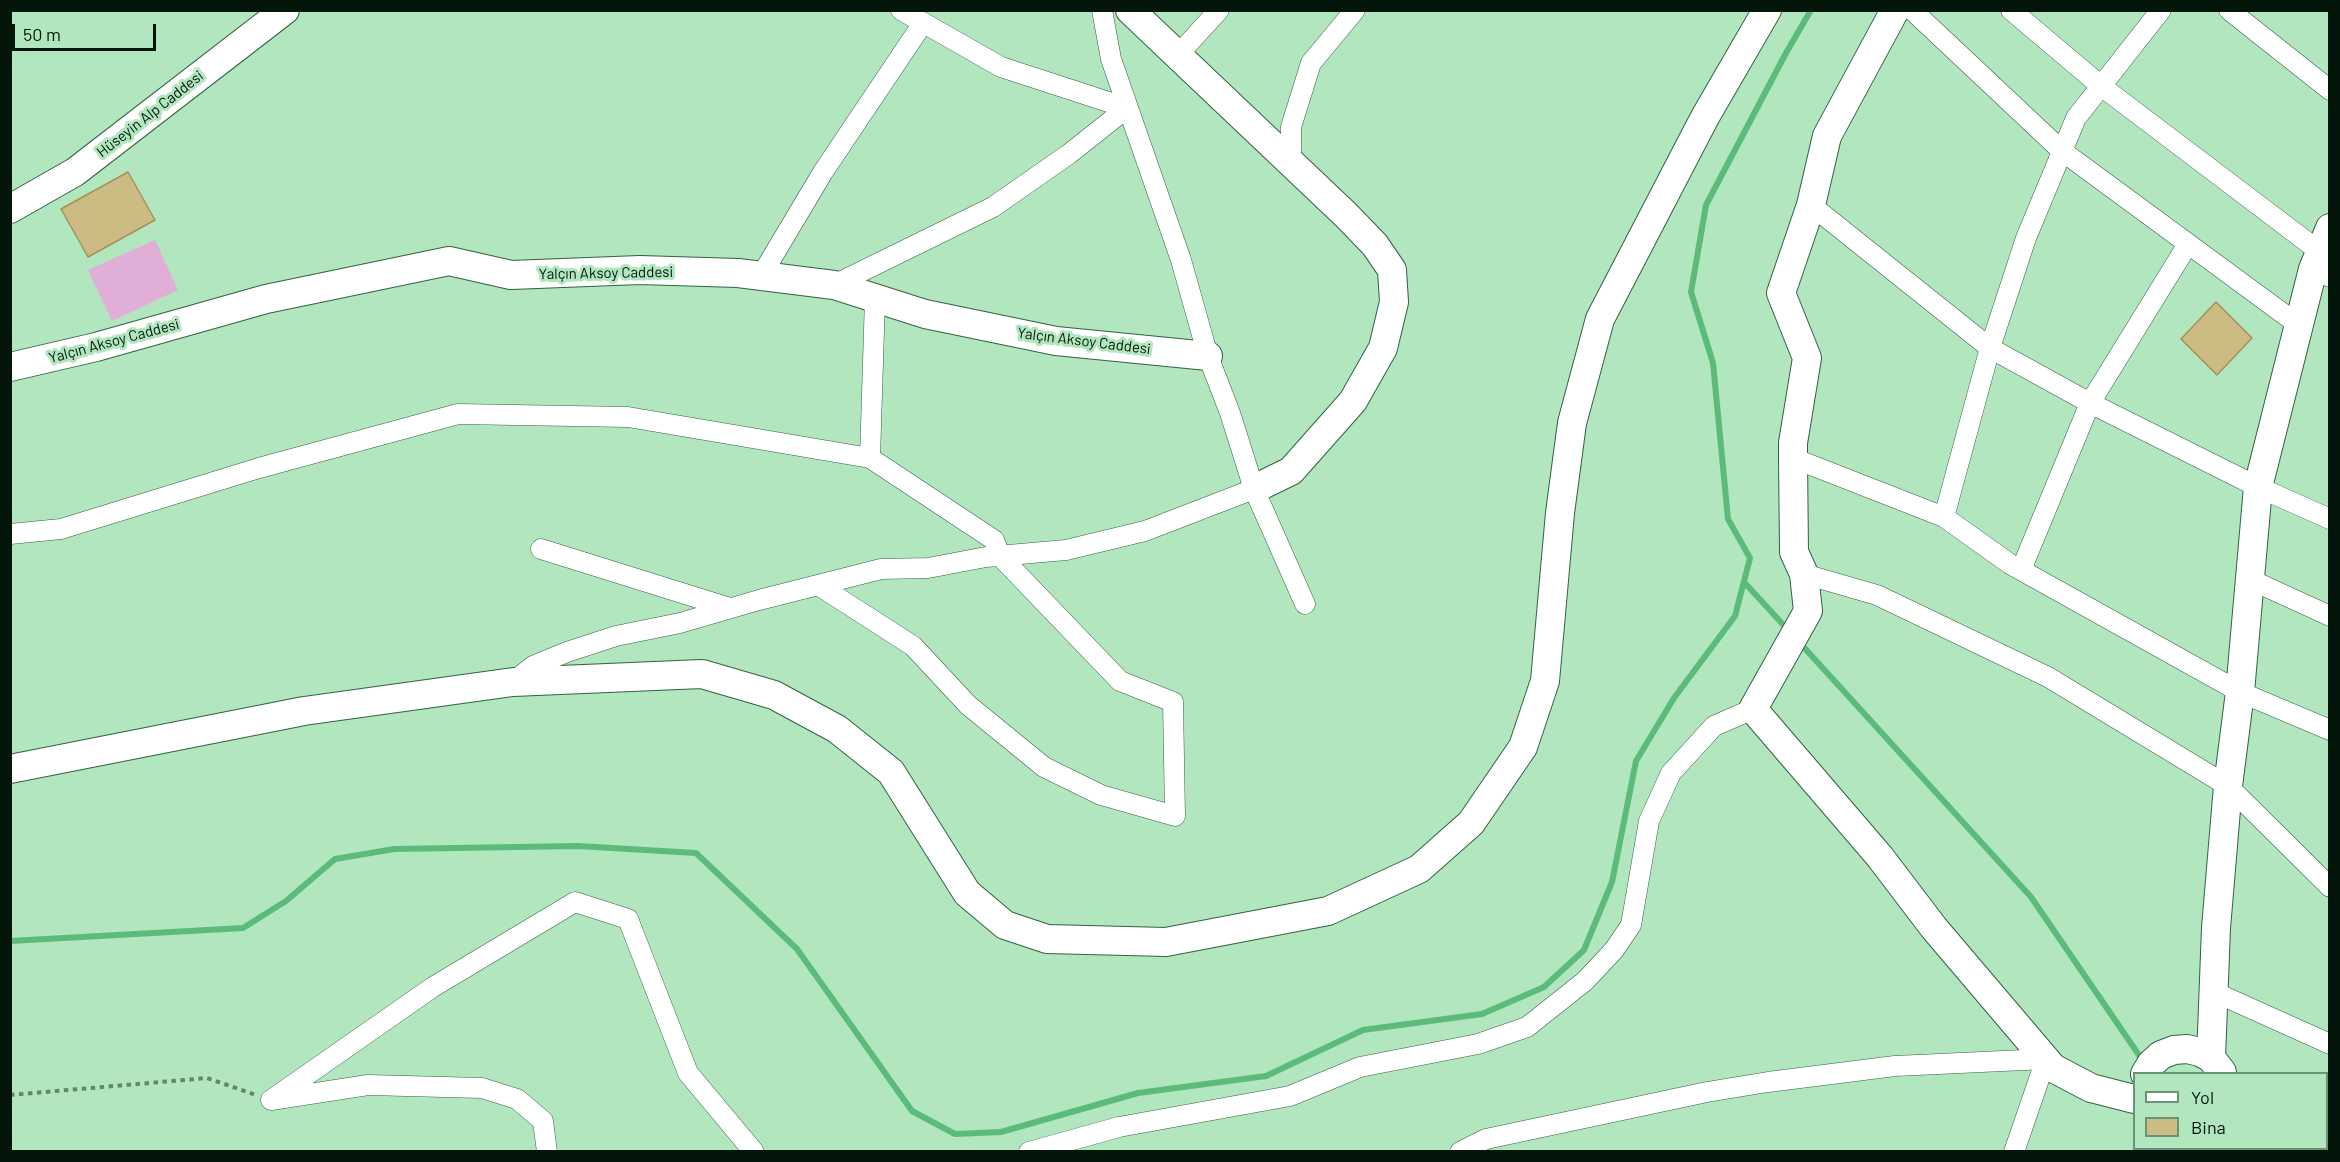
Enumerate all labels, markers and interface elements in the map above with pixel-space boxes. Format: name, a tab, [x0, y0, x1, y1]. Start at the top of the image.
scale bar	[15, 12, 159, 50]
text: 50 m	[23, 23, 61, 45]
street label: Hüseyin Alp Caddesi	[93, 67, 207, 161]
street label: Yalçın Aksoy Caddesi	[539, 263, 673, 283]
street label: Yalçın Aksoy Caddesi	[47, 315, 181, 367]
street label: Yalçın Aksoy Caddesi	[1016, 324, 1152, 358]
legend	[2133, 1072, 2328, 1150]
text: Yol	[2191, 1086, 2214, 1108]
text: Bina	[2191, 1116, 2226, 1138]

